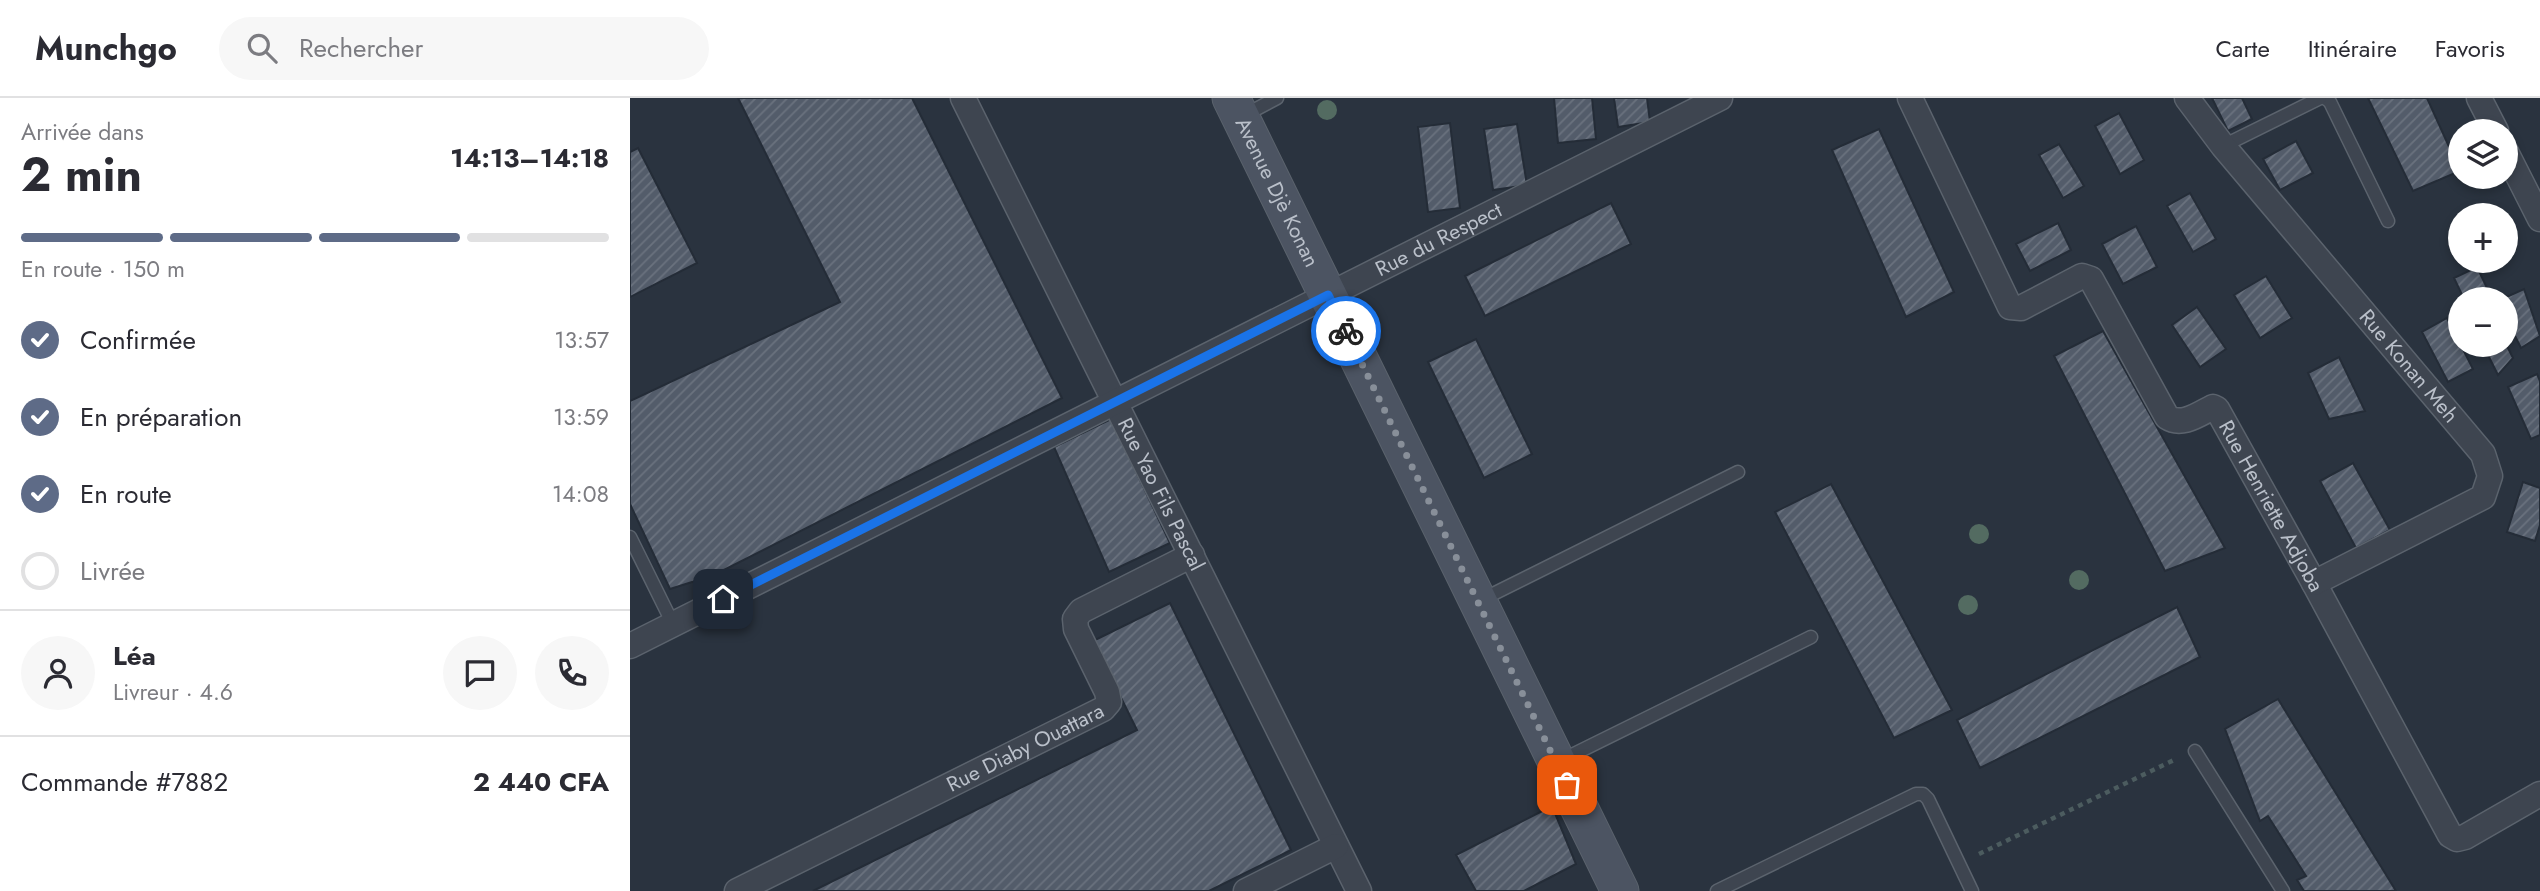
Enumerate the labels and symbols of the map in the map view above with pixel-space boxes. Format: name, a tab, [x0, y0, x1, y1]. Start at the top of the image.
street label: Avenue Djè Konan	[1228, 112, 1327, 272]
street label: Rue du Respect	[1370, 195, 1507, 284]
courier	[1311, 296, 1381, 366]
street label: Rue Konan Meh	[2352, 303, 2465, 429]
street label: Rue Yao Fils Pascal	[1110, 413, 1212, 576]
street label: Rue Henriette Adjoba	[2211, 415, 2331, 597]
pin	[693, 569, 753, 629]
street label: Rue Diaby Ouattara	[942, 696, 1109, 799]
pin	[1537, 755, 1597, 815]

